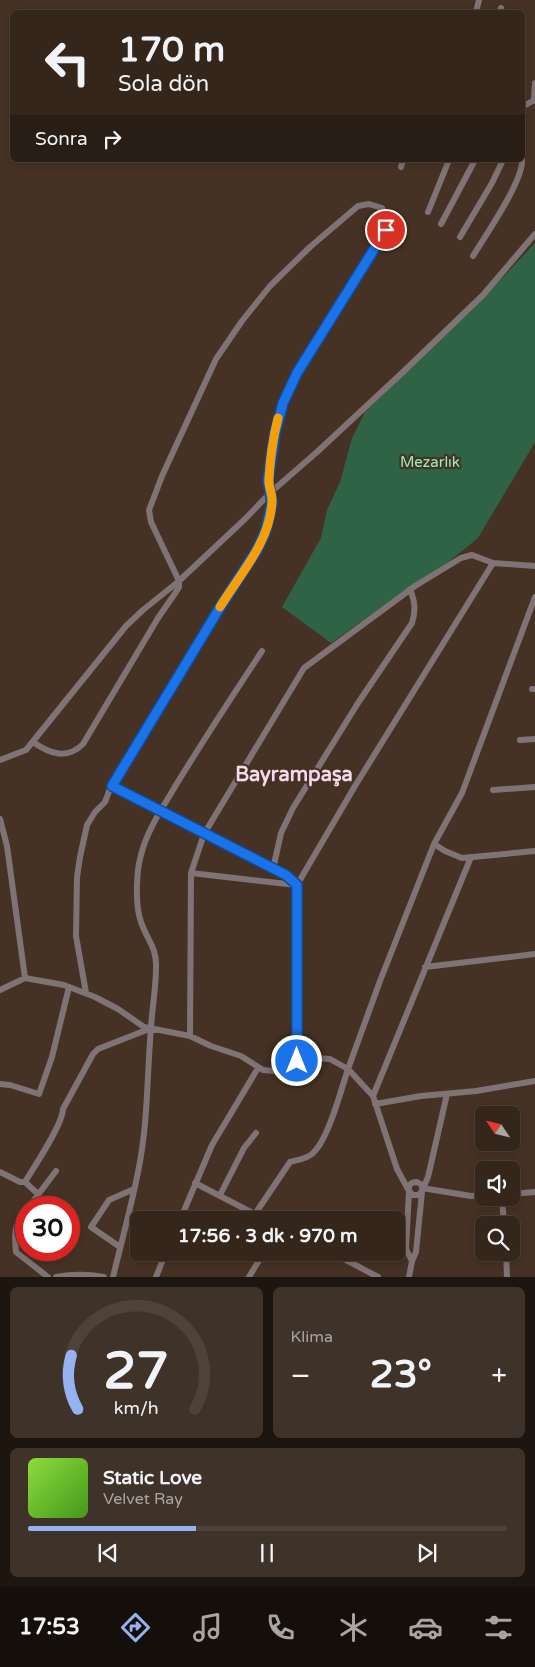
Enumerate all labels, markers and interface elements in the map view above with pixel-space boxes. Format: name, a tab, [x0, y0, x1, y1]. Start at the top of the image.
text: 170 m	[118, 29, 225, 71]
icon: left	[35, 30, 100, 95]
text: Sola dön	[118, 71, 209, 97]
icon: right	[98, 125, 126, 153]
text: Sonra	[35, 128, 88, 150]
pin	[365, 209, 407, 251]
icon: arrive	[372, 216, 400, 244]
park label: Mezarlık	[400, 453, 460, 471]
district label: Bayrampaşa	[235, 763, 353, 787]
position arrow	[270, 1034, 322, 1086]
north arrow	[475, 1106, 520, 1151]
map controls	[475, 1106, 520, 1261]
button: sound	[475, 1161, 520, 1206]
speed limit sign: 30	[15, 1196, 80, 1261]
button: search	[475, 1216, 520, 1261]
text: 17:56 · 3 dk · 970 m	[178, 1225, 357, 1247]
text: Klima	[291, 1327, 333, 1347]
text: 27	[104, 1340, 169, 1403]
text: 23°	[370, 1352, 432, 1398]
text: −	[291, 1359, 310, 1393]
text: +	[491, 1359, 507, 1393]
text: km/h	[114, 1398, 159, 1419]
text: Static Love	[103, 1467, 202, 1489]
text: Velvet Ray	[103, 1489, 183, 1509]
icon: previous	[94, 1539, 122, 1567]
icon: pause	[253, 1539, 281, 1567]
icon: next	[413, 1539, 441, 1567]
icon: directions	[118, 1610, 153, 1645]
icon: music	[190, 1610, 225, 1645]
icon: phone	[263, 1610, 298, 1645]
icon: climate	[336, 1610, 371, 1645]
icon: car	[408, 1610, 443, 1645]
icon: filters	[481, 1610, 516, 1645]
text: 17:53	[19, 1614, 80, 1640]

